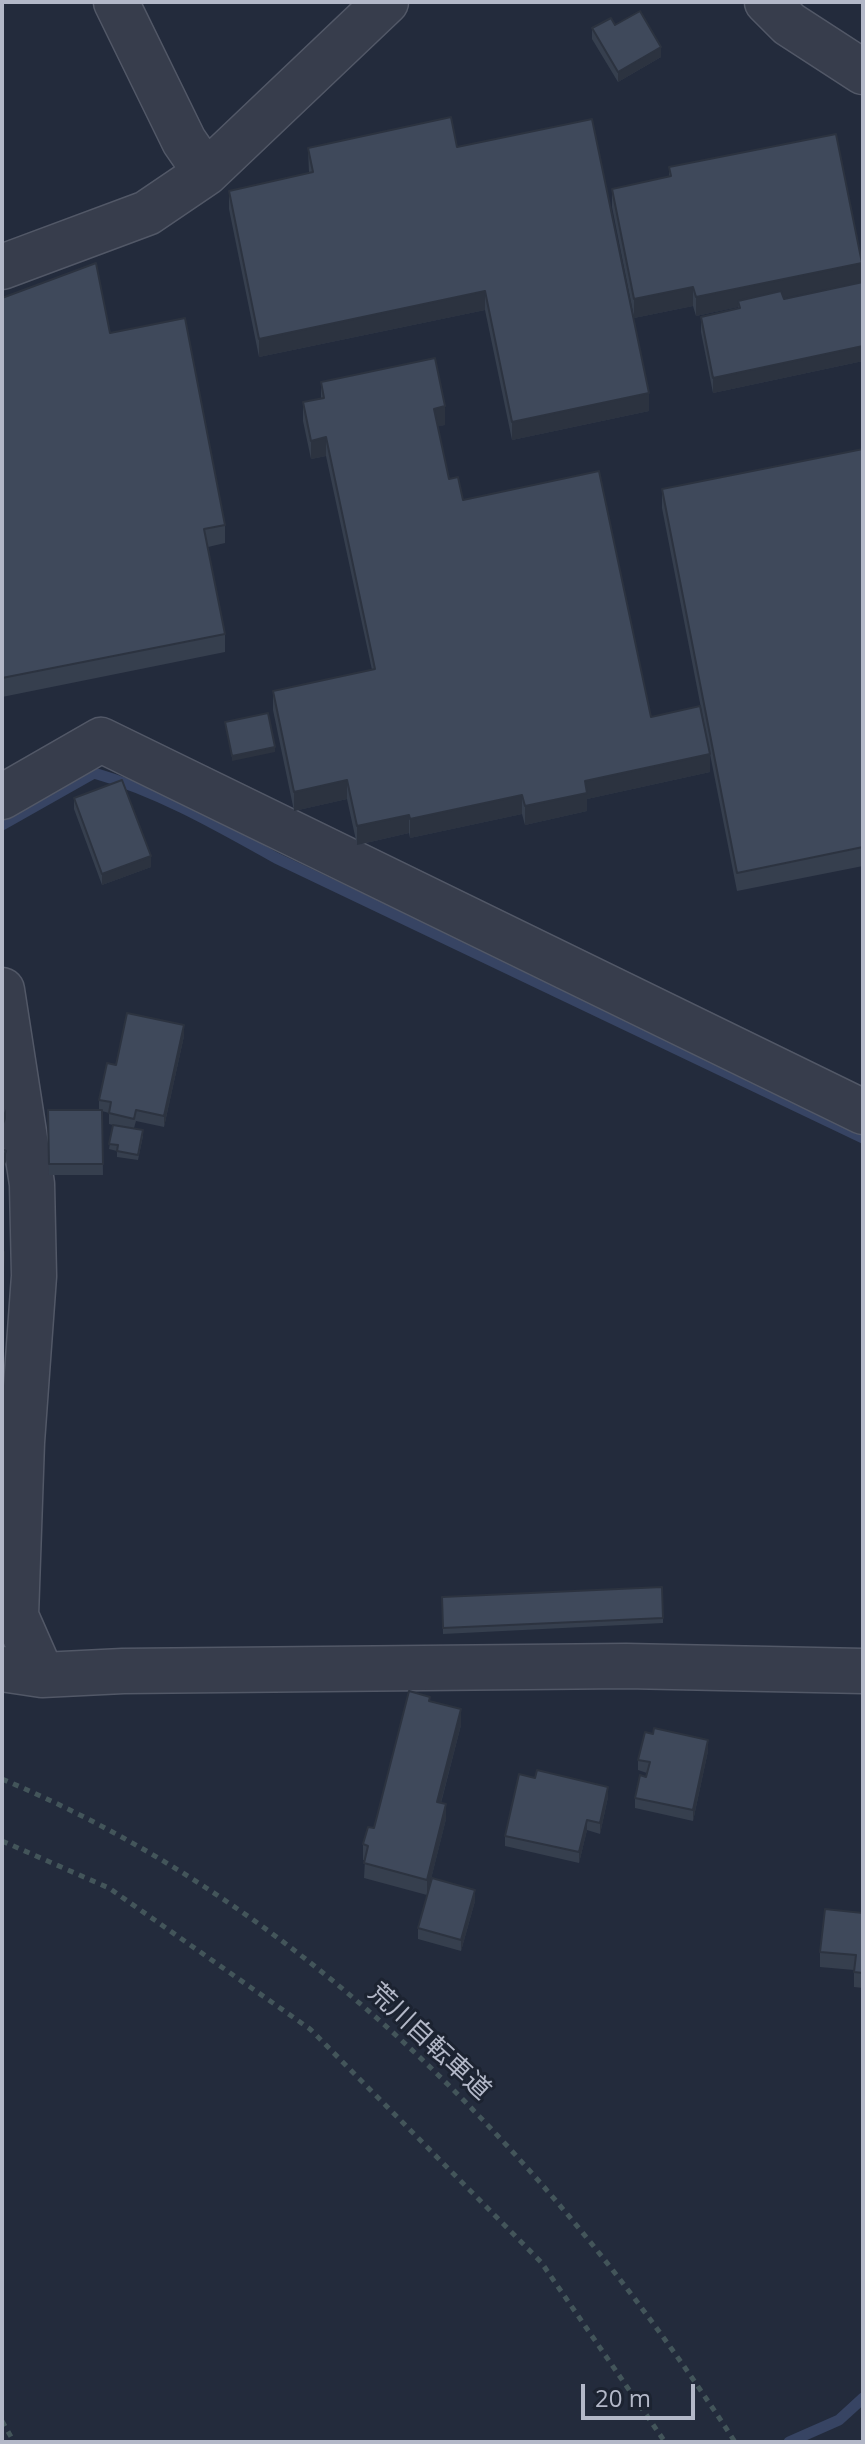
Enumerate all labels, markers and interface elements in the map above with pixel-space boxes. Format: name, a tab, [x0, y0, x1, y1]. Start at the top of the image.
street label: 荒川自転車道	[361, 1977, 497, 2107]
scale bar	[585, 2368, 699, 2418]
text: 20 m	[595, 2381, 651, 2414]

